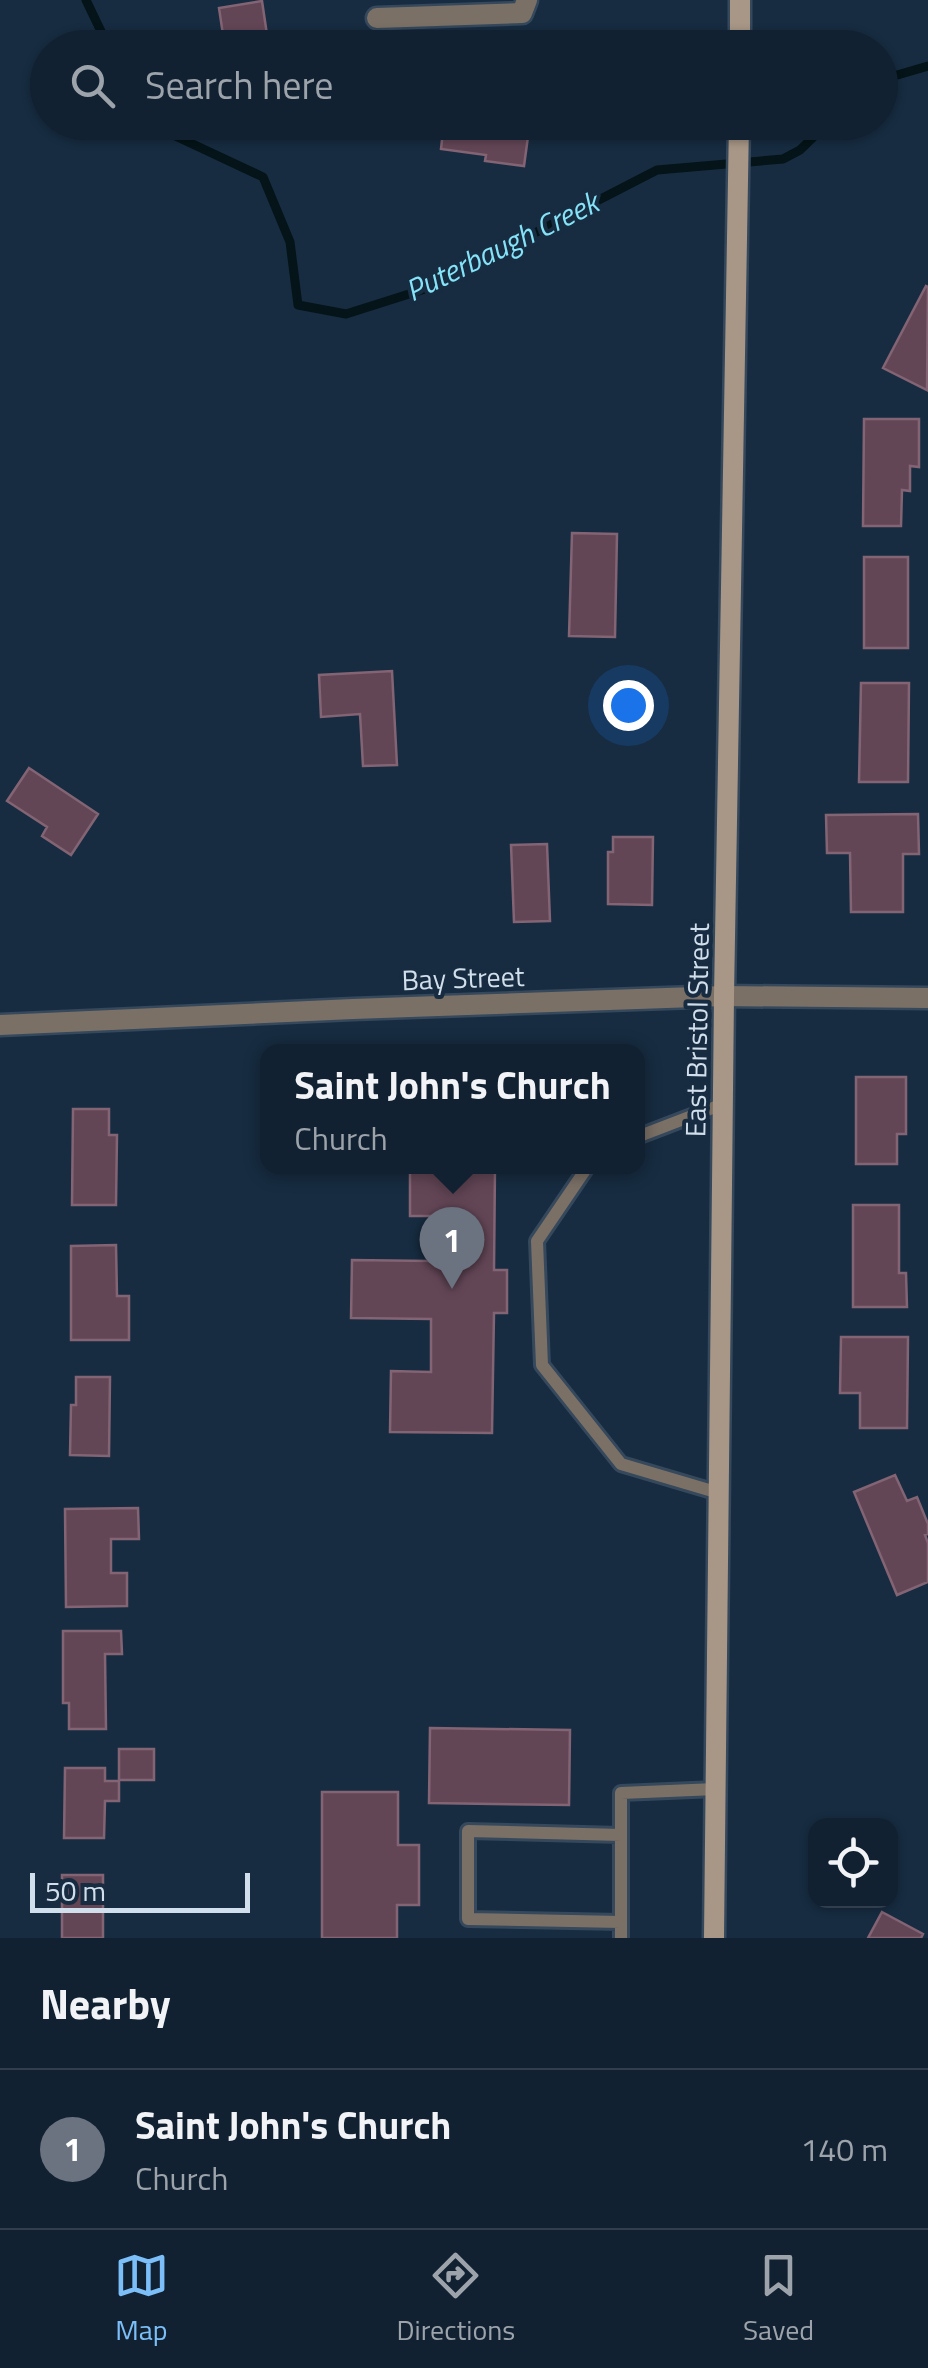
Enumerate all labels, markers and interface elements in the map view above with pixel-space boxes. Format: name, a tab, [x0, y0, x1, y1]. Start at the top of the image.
search box	[30, 30, 898, 140]
text: Search here	[145, 56, 333, 114]
icon: search	[65, 58, 120, 113]
water label: Puterbaugh Creek	[397, 178, 609, 313]
your location	[603, 680, 654, 731]
street label: East Bristol Street	[673, 922, 720, 1137]
street label: Bay Street	[401, 954, 525, 1001]
popup	[260, 1044, 645, 1174]
text: Saint John's Church	[294, 1056, 611, 1114]
text: Church	[294, 1114, 388, 1162]
pin: 1	[420, 1206, 484, 1289]
map controls	[808, 1818, 898, 1908]
button: locate	[808, 1818, 898, 1908]
scale bar	[30, 1868, 250, 1912]
text: 50 m	[45, 1869, 106, 1912]
text: Nearby	[40, 1971, 171, 2035]
text: Saint John's Church	[135, 2096, 451, 2154]
text: 1	[64, 2125, 81, 2173]
text: 140 m	[800, 2125, 888, 2173]
text: Church	[135, 2154, 228, 2202]
tab: Map	[114, 2248, 169, 2351]
tab: Directions	[397, 2248, 515, 2351]
tab: Saved	[743, 2248, 814, 2351]

